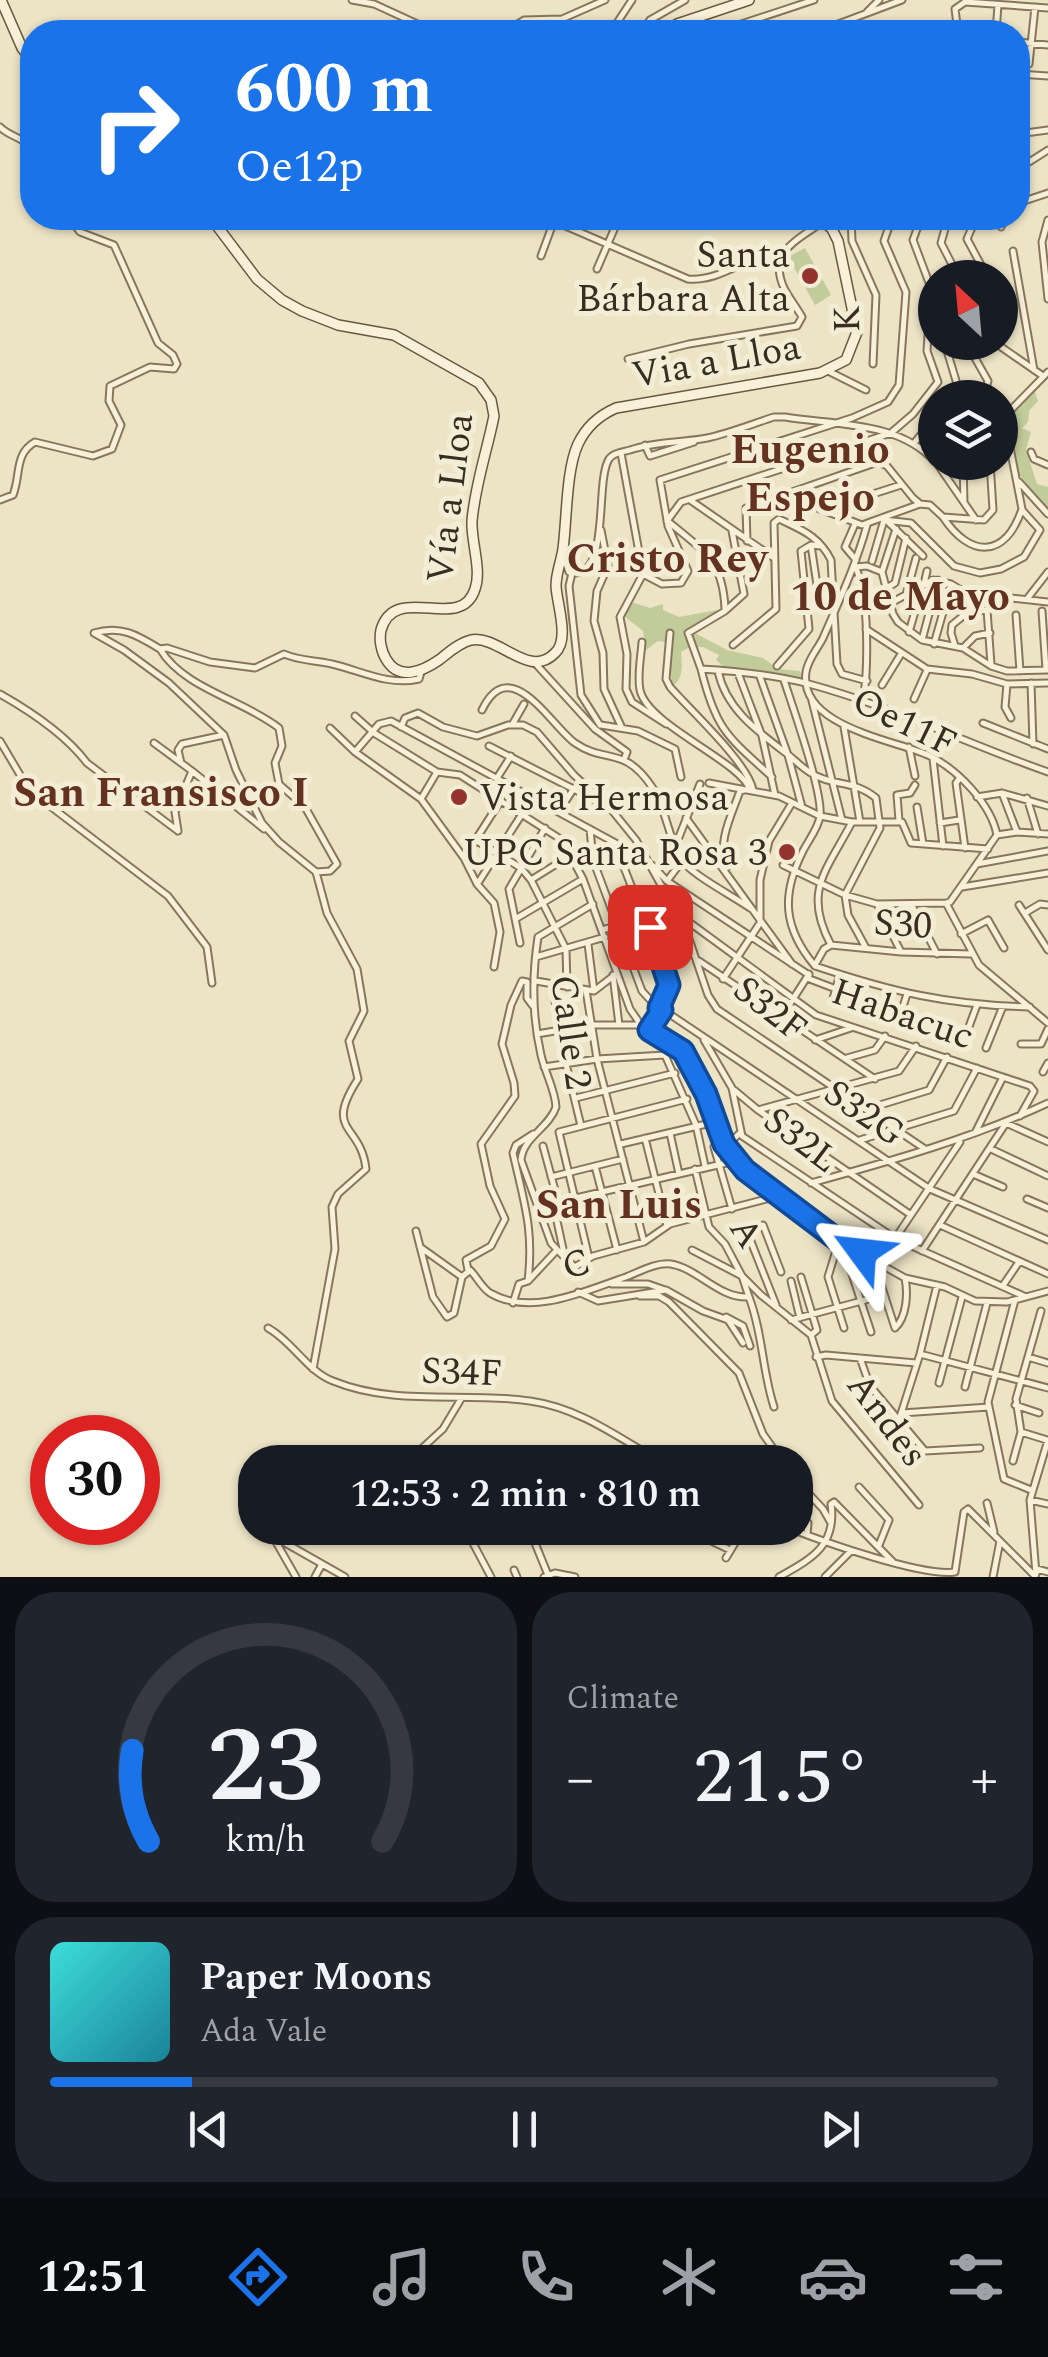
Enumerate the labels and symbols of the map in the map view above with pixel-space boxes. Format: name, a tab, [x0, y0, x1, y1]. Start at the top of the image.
place label: Santa Bárbara Alta	[576, 227, 790, 329]
north arrow	[918, 260, 1018, 360]
marker: Santa Bárbara Alta	[799, 265, 821, 287]
street label: K	[819, 305, 877, 333]
street label: Via a Lloa	[627, 319, 806, 405]
street label: Vía a Lloa	[412, 410, 490, 586]
district label: Eugenio Espejo	[730, 419, 890, 530]
district label: Cristo Rey	[567, 528, 769, 591]
district label: 10 de Mayo	[790, 566, 1010, 629]
street label: Oe11F	[842, 673, 966, 773]
district label: San Fransisco I	[13, 762, 309, 825]
place label: Vista Hermosa	[479, 770, 729, 828]
marker: Vista Hermosa	[448, 786, 470, 808]
place label: UPC Santa Rosa 3	[463, 825, 767, 883]
marker: UPC Santa Rosa 3	[776, 841, 798, 863]
pin	[608, 885, 693, 970]
street label: S30	[872, 894, 934, 956]
street label: S32F	[720, 962, 820, 1058]
street label: Habacuc	[823, 964, 981, 1066]
street label: Calle 2	[533, 971, 607, 1093]
street label: S32G	[811, 1065, 916, 1162]
street label: S32L	[751, 1093, 851, 1188]
district label: San Luis	[536, 1174, 702, 1237]
position arrow	[810, 1200, 914, 1304]
street label: A	[713, 1206, 777, 1261]
street label: C	[555, 1233, 598, 1297]
street label: S34F	[420, 1343, 504, 1403]
street label: Andes	[831, 1360, 942, 1480]
speed limit sign: 30	[30, 1415, 160, 1545]

